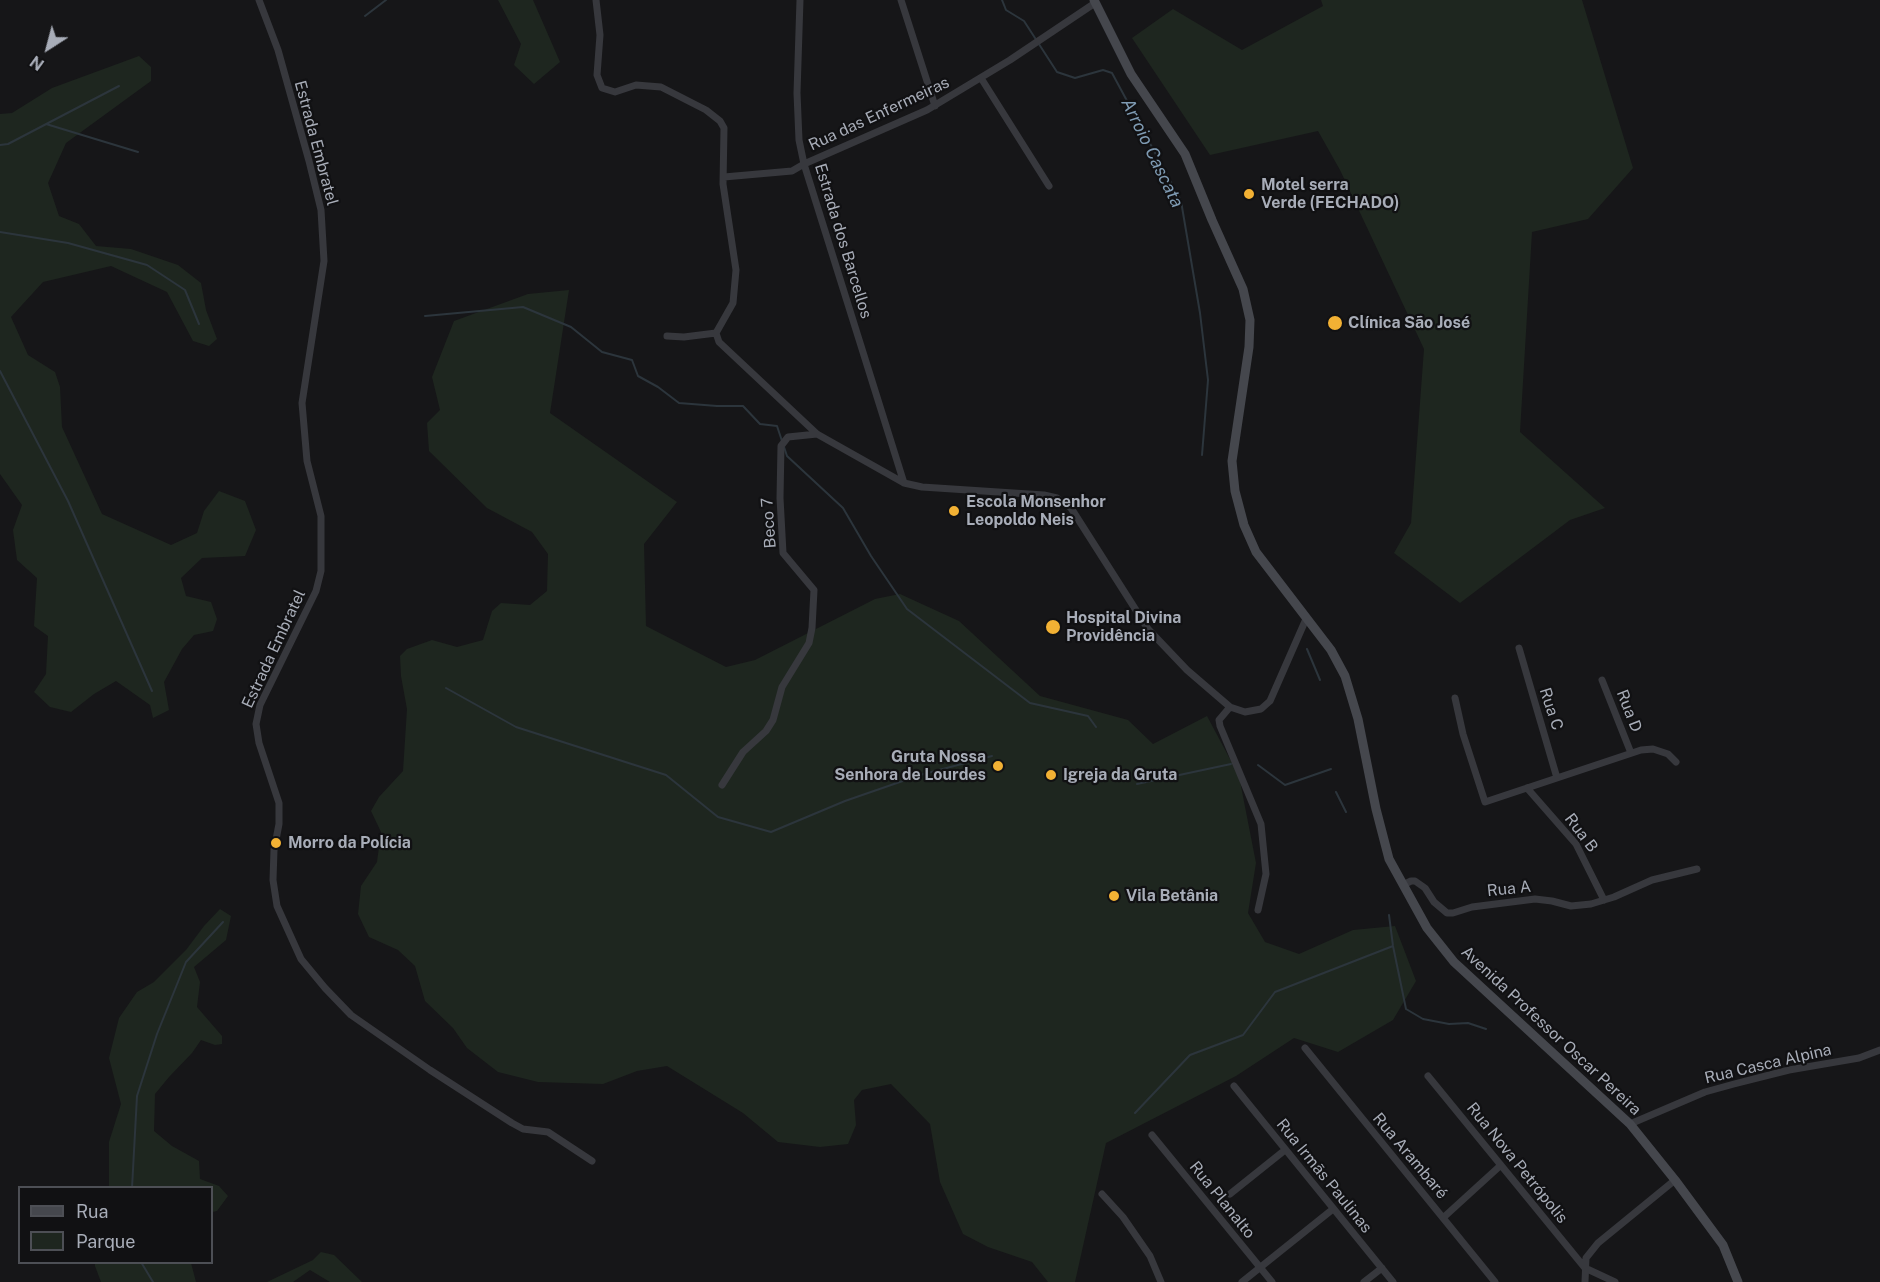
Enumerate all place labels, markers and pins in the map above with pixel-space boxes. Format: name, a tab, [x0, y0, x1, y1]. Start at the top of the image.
place label: Motel serra Verde (FECHADO)	[1261, 175, 1399, 213]
marker: Motel serra Verde (FECHADO)	[1242, 187, 1256, 201]
place label: Clínica São José	[1348, 313, 1470, 333]
marker: Clínica São José	[1326, 314, 1344, 332]
place label: Escola Monsenhor Leopoldo Neis	[966, 492, 1106, 530]
marker: Escola Monsenhor Leopoldo Neis	[947, 504, 961, 518]
place label: Hospital Divina Providência	[1066, 608, 1181, 646]
marker: Hospital Divina Providência	[1044, 618, 1062, 636]
place label: Gruta Nossa Senhora de Lourdes	[834, 747, 986, 785]
marker: Gruta Nossa Senhora de Lourdes	[991, 759, 1005, 773]
place label: Igreja da Gruta	[1063, 765, 1177, 785]
marker: Igreja da Gruta	[1044, 768, 1058, 782]
place label: Morro da Polícia	[288, 833, 411, 853]
marker: Morro da Polícia	[269, 836, 283, 850]
place label: Vila Betânia	[1126, 886, 1218, 906]
marker: Vila Betânia	[1107, 889, 1121, 903]

